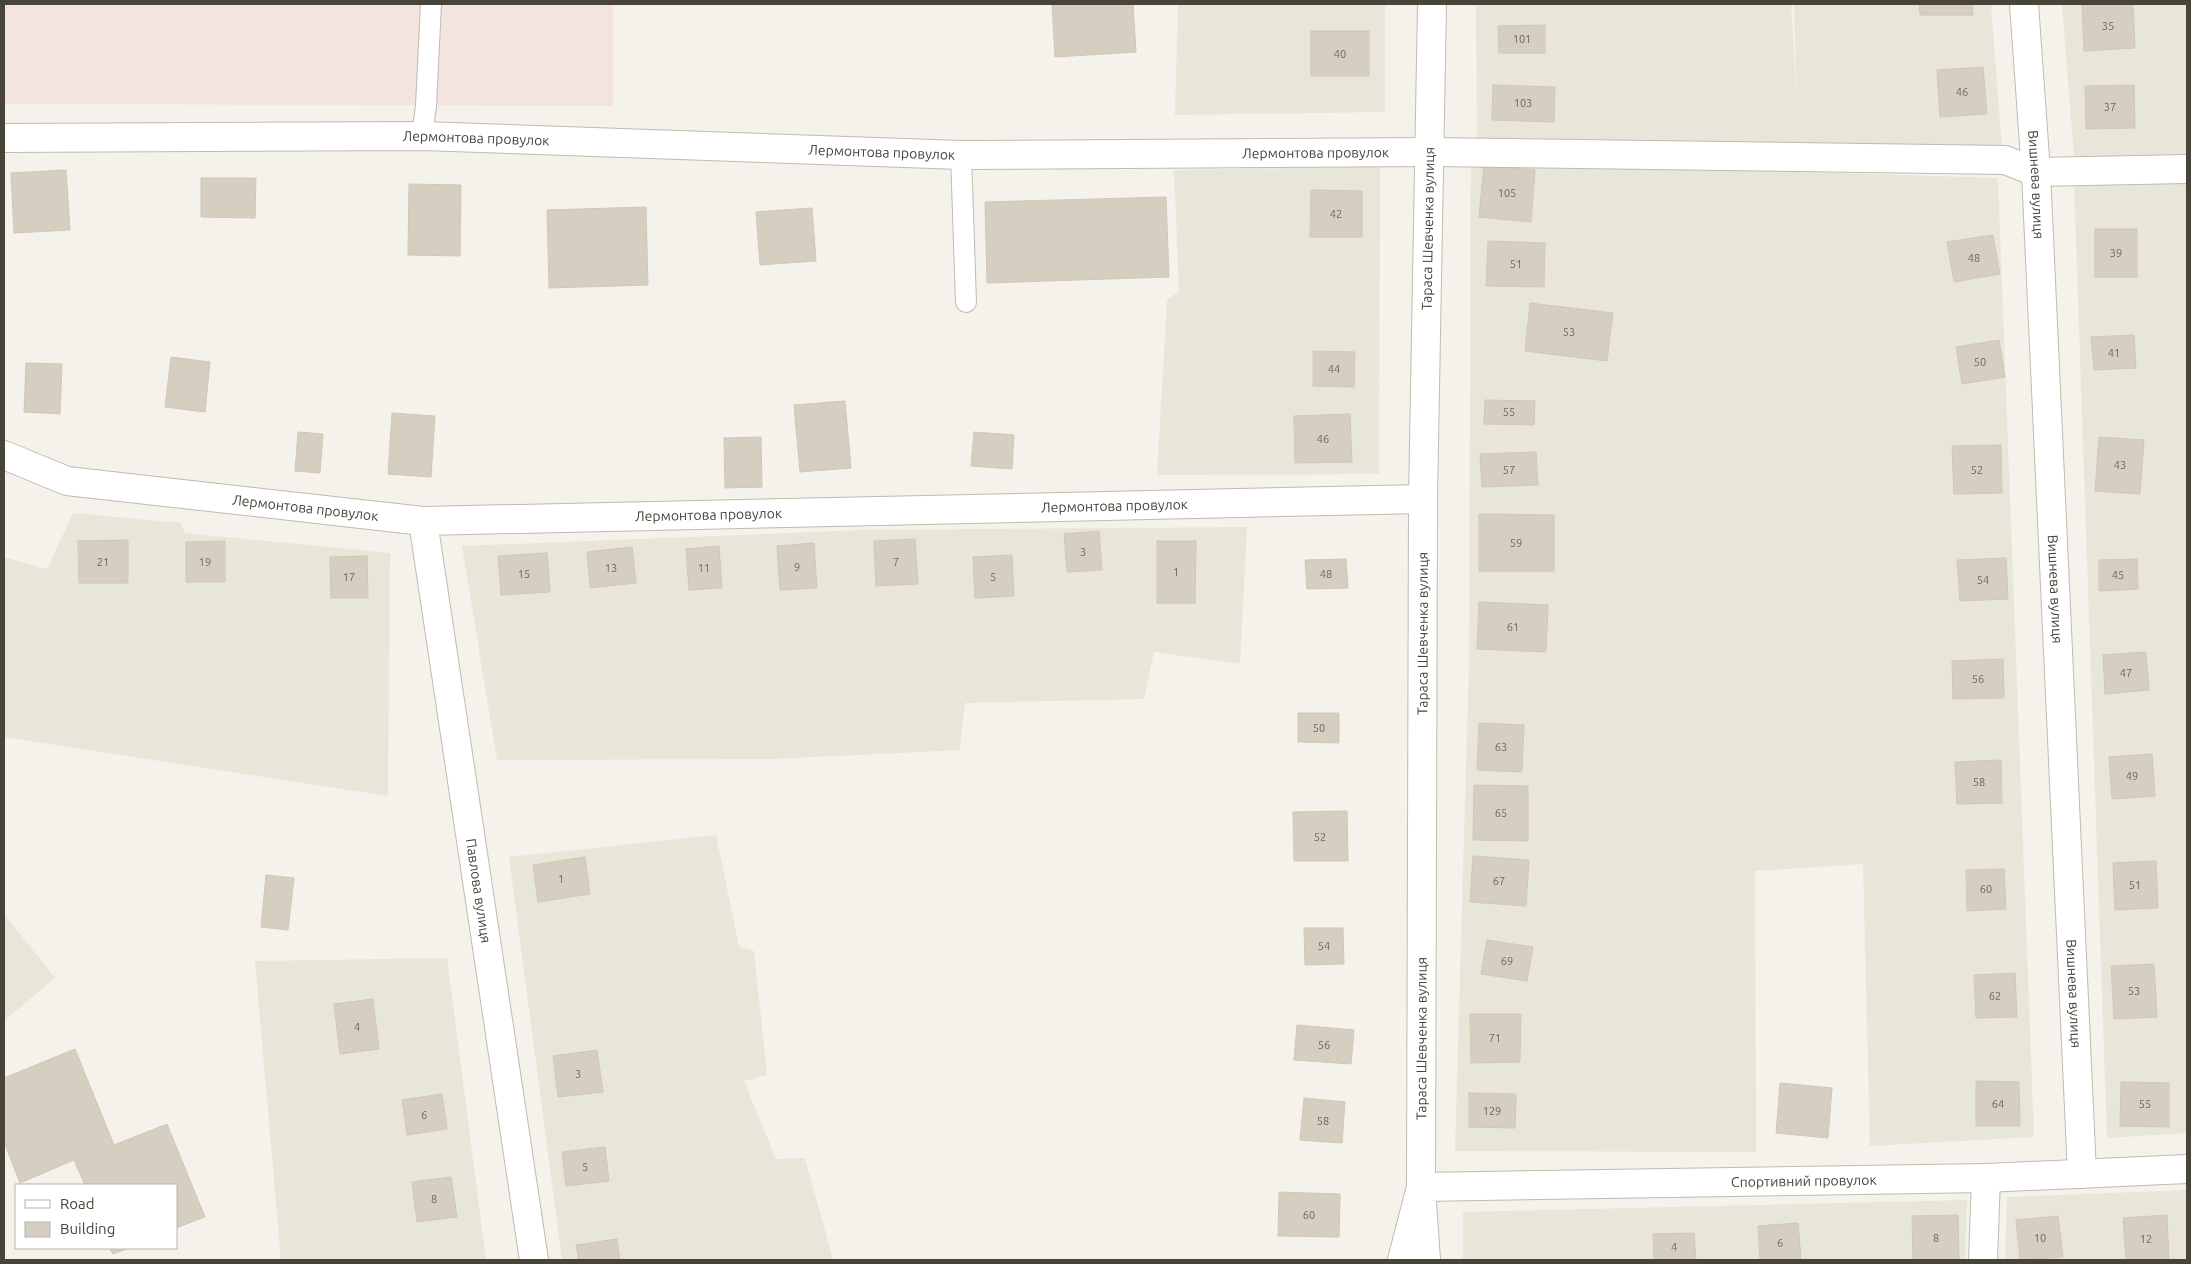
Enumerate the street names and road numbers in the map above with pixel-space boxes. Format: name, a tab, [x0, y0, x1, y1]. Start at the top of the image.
street label: Лермонтова провулок	[402, 128, 550, 148]
street label: Вишнева вулиця	[2025, 130, 2047, 239]
street label: Лермонтова провулок	[808, 142, 956, 163]
street label: Лермонтова провулок	[1242, 144, 1389, 161]
street label: Тараса Шевченка вулиця	[1418, 147, 1437, 310]
street label: Лермонтова провулок	[231, 492, 379, 524]
street label: Лермонтова провулок	[1041, 496, 1188, 515]
street label: Лермонтова провулок	[635, 505, 782, 524]
street label: Вишнева вулиця	[2045, 534, 2066, 644]
street label: Тараса Шевченка вулиця	[1414, 552, 1431, 715]
street label: Павлова вулиця	[463, 837, 494, 944]
street label: Вишнева вулиця	[2063, 939, 2084, 1049]
street label: Тараса Шевченка вулиця	[1413, 957, 1430, 1120]
street label: Спортивний провулок	[1731, 1172, 1877, 1190]

